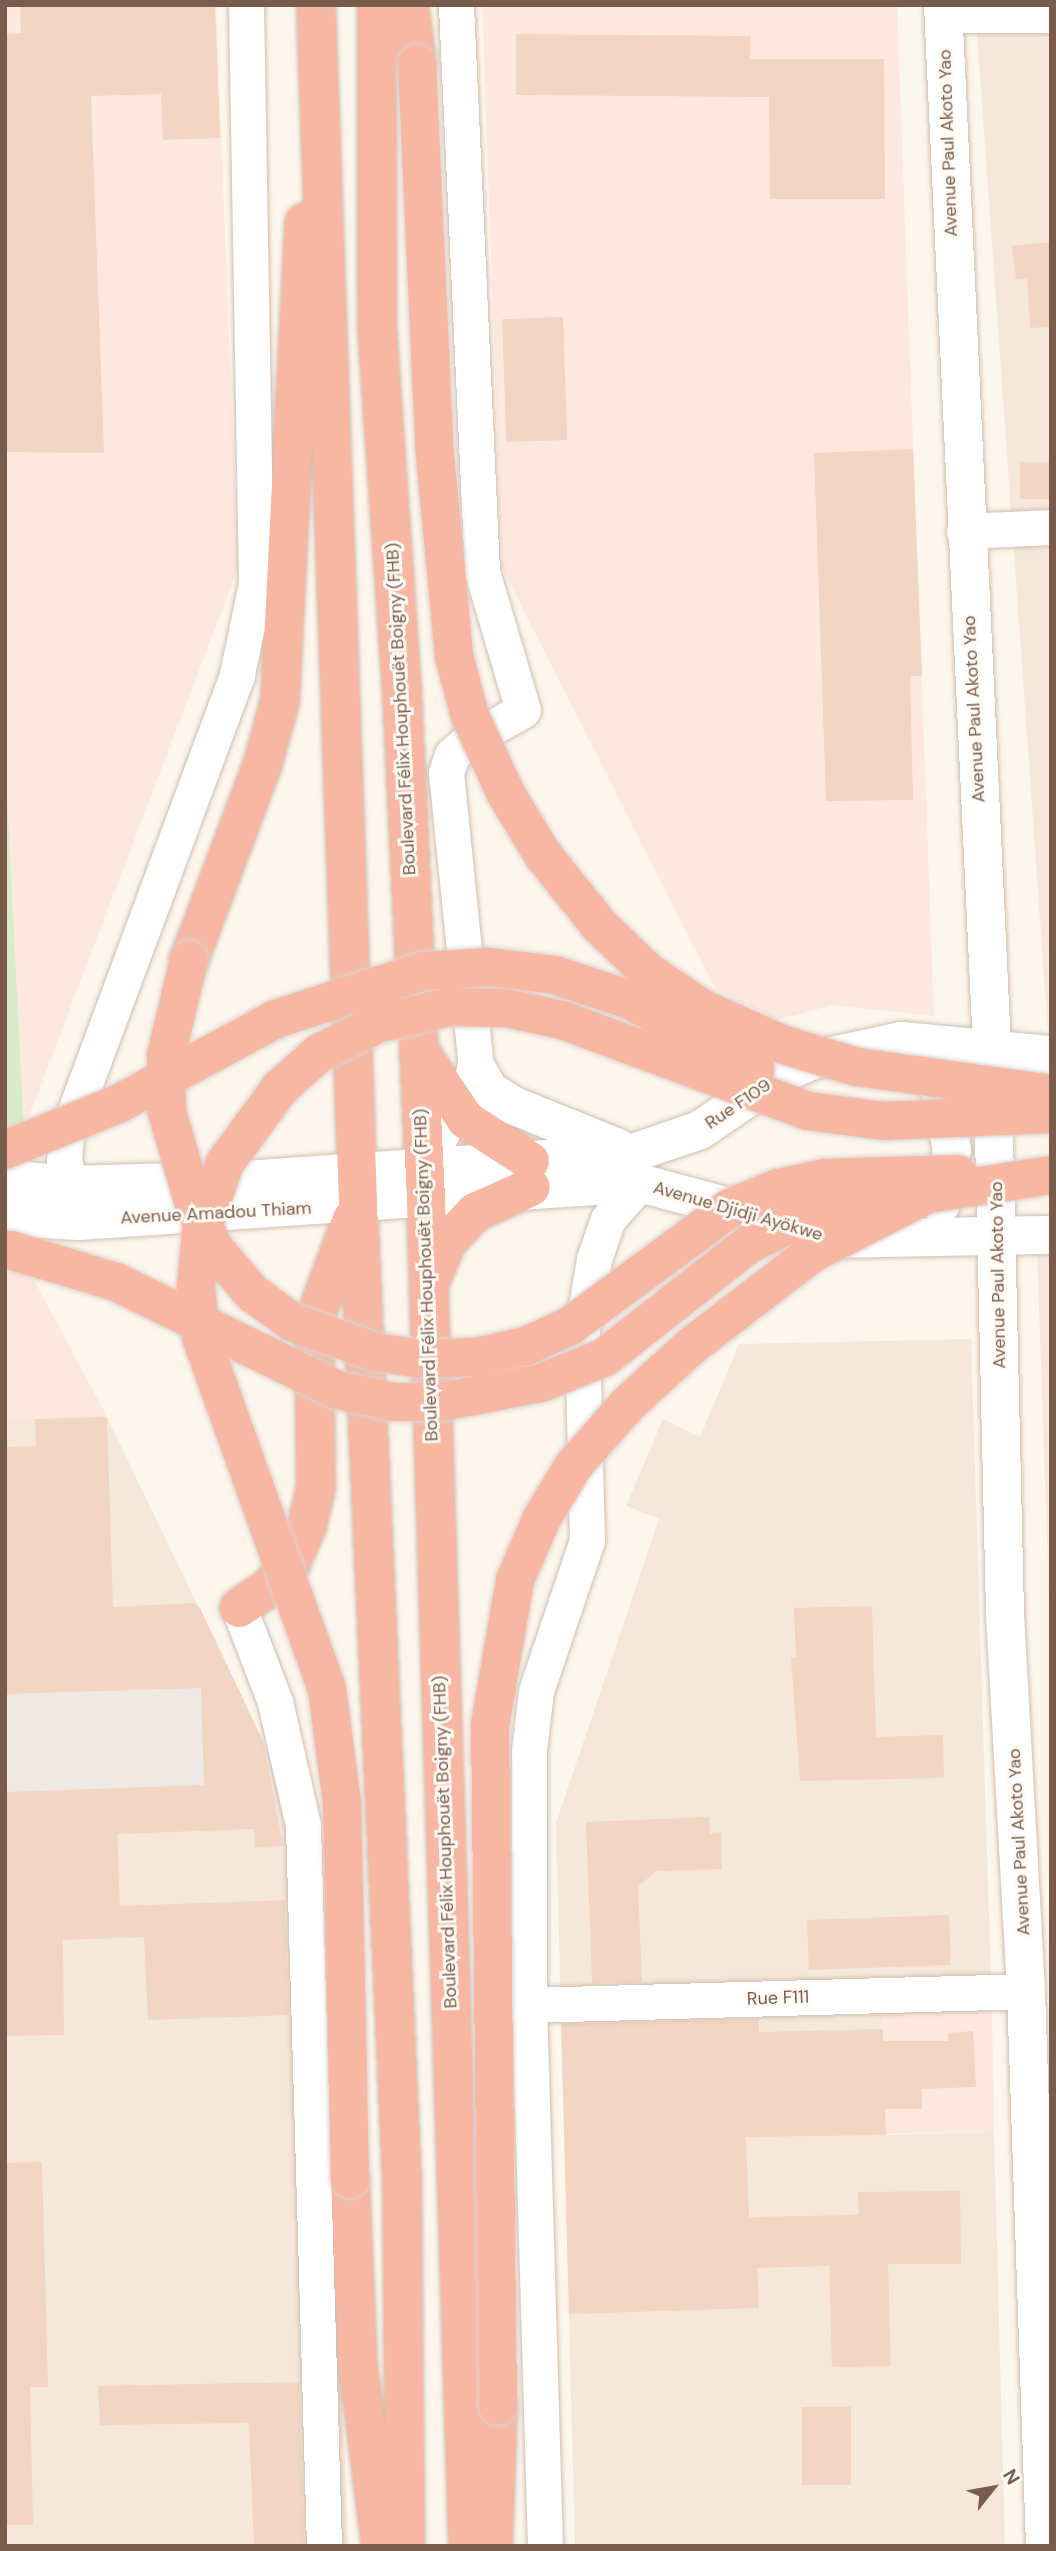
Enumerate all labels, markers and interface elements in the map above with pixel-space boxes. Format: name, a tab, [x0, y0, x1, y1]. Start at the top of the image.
street label: Avenue Paul Akoto Yao	[934, 49, 962, 237]
street label: Boulevard Félix Houphouët Boigny (FHB)	[382, 542, 420, 876]
street label: Avenue Paul Akoto Yao	[958, 615, 990, 803]
street label: Rue F109	[701, 1074, 775, 1134]
street label: Boulevard Félix Houphouët Boigny (FHB)	[409, 1108, 443, 1442]
street label: Avenue Djidji Ayökwe	[651, 1176, 825, 1246]
street label: Avenue Paul Akoto Yao	[986, 1181, 1010, 1369]
street label: Avenue Amadou Thiam	[120, 1197, 312, 1229]
street label: Boulevard Félix Houphouët Boigny (FHB)	[428, 1675, 462, 2009]
street label: Avenue Paul Akoto Yao	[1003, 1748, 1035, 1936]
street label: Rue F111	[746, 1986, 810, 2010]
north arrow	[958, 2453, 1028, 2523]
text: N	[997, 2465, 1026, 2489]

